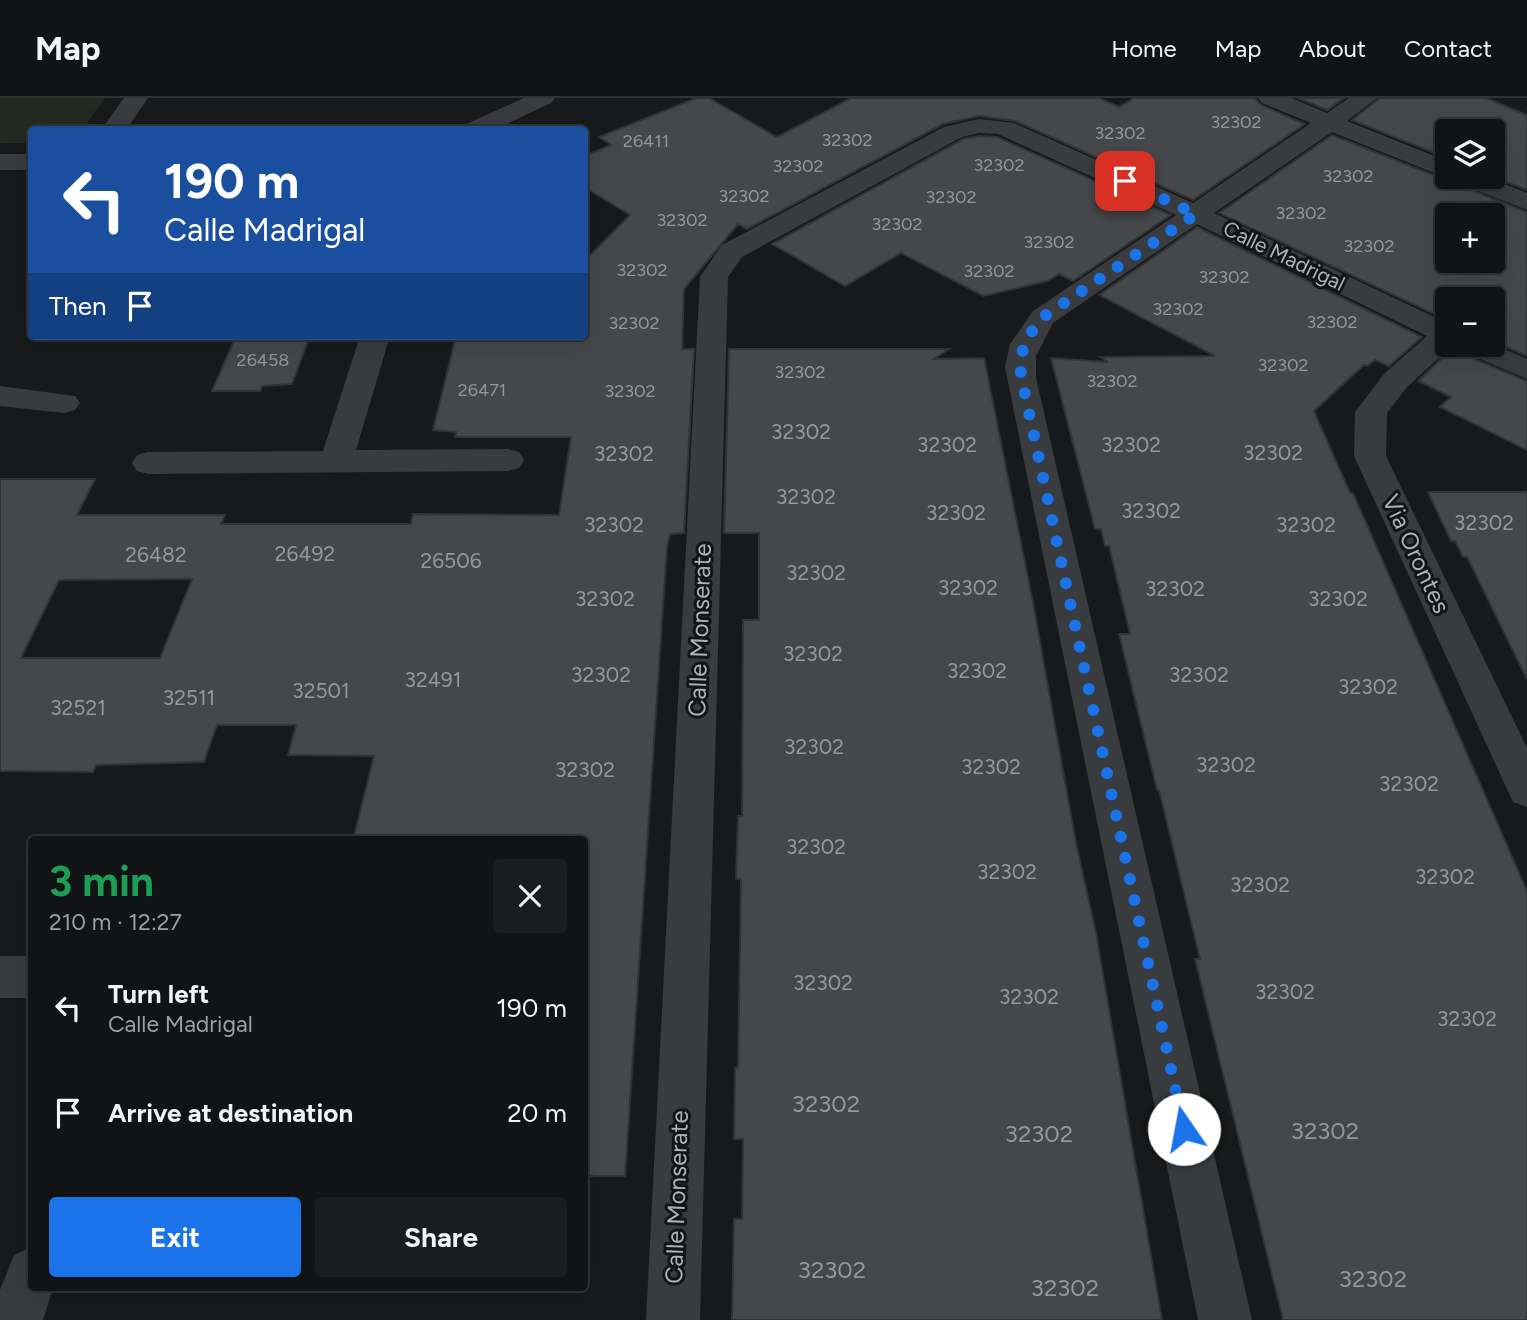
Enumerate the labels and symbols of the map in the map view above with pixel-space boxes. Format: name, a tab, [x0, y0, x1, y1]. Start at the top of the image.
house number: 32302	[1210, 111, 1262, 133]
house number: 32302	[1094, 122, 1146, 144]
house number: 32302	[821, 129, 873, 151]
house number: 26411	[623, 130, 669, 152]
pin	[1095, 151, 1155, 211]
house number: 32302	[973, 154, 1025, 176]
house number: 32302	[772, 155, 824, 177]
house number: 32302	[1322, 165, 1374, 187]
house number: 32302	[718, 185, 770, 207]
house number: 32302	[925, 186, 977, 208]
house number: 32302	[1275, 202, 1327, 224]
house number: 32302	[656, 209, 708, 231]
house number: 32302	[871, 213, 923, 235]
street label: Calle Madrigal	[1219, 215, 1349, 296]
house number: 32302	[1023, 231, 1075, 253]
house number: 32302	[1343, 235, 1395, 257]
house number: 32302	[616, 259, 668, 281]
house number: 32302	[963, 260, 1015, 282]
house number: 32302	[1198, 266, 1250, 288]
house number: 32302	[1152, 298, 1204, 320]
house number: 32302	[1306, 311, 1358, 333]
house number: 32302	[608, 312, 660, 334]
house number: 26458	[237, 349, 289, 371]
house number: 32302	[1257, 354, 1309, 376]
house number: 32302	[774, 361, 826, 383]
house number: 32302	[1086, 370, 1138, 392]
house number: 26471	[458, 379, 506, 401]
house number: 32302	[604, 380, 656, 402]
house number: 32302	[771, 419, 831, 444]
house number: 32302	[917, 432, 977, 457]
house number: 32302	[1101, 432, 1161, 457]
house number: 32302	[1243, 440, 1303, 465]
house number: 32302	[594, 441, 654, 466]
house number: 32302	[776, 484, 836, 509]
street label: Via Orontes	[1376, 490, 1457, 618]
house number: 32302	[1121, 498, 1181, 523]
house number: 32302	[926, 500, 986, 525]
house number: 32302	[1454, 510, 1514, 535]
house number: 32302	[584, 512, 644, 537]
house number: 32302	[1276, 512, 1336, 537]
house number: 26492	[275, 541, 335, 566]
house number: 26482	[125, 542, 187, 567]
street label: Calle Monserate	[682, 543, 717, 717]
house number: 26506	[420, 548, 482, 573]
house number: 32302	[786, 560, 846, 585]
house number: 32302	[938, 575, 998, 600]
house number: 32302	[1145, 576, 1205, 601]
house number: 32302	[575, 586, 635, 611]
house number: 32302	[1308, 586, 1368, 611]
house number: 32302	[783, 641, 843, 666]
house number: 32302	[947, 658, 1007, 683]
house number: 32302	[571, 662, 631, 687]
house number: 32302	[1169, 662, 1229, 687]
house number: 32491	[405, 667, 461, 692]
house number: 32302	[1338, 674, 1398, 699]
house number: 32501	[292, 678, 350, 703]
house number: 32511	[163, 685, 215, 710]
house number: 32521	[50, 695, 106, 720]
house number: 32302	[784, 734, 844, 759]
house number: 32302	[1196, 752, 1256, 777]
house number: 32302	[961, 754, 1021, 779]
house number: 32302	[555, 757, 615, 782]
house number: 32302	[1379, 771, 1439, 796]
house number: 32302	[786, 834, 846, 859]
house number: 32302	[977, 859, 1037, 884]
house number: 32302	[1415, 864, 1475, 889]
house number: 32302	[1230, 872, 1290, 897]
house number: 32302	[793, 970, 853, 995]
house number: 32302	[1255, 979, 1315, 1004]
house number: 32302	[999, 984, 1059, 1009]
house number: 32302	[1437, 1006, 1497, 1031]
house number: 32302	[792, 1089, 860, 1118]
position arrow	[1147, 1092, 1221, 1166]
street label: Calle Monserate	[659, 1110, 694, 1284]
house number: 32302	[1291, 1116, 1359, 1145]
house number: 32302	[1005, 1119, 1073, 1148]
house number: 32302	[798, 1255, 866, 1284]
house number: 32302	[1339, 1264, 1407, 1293]
house number: 32302	[1031, 1273, 1099, 1302]

